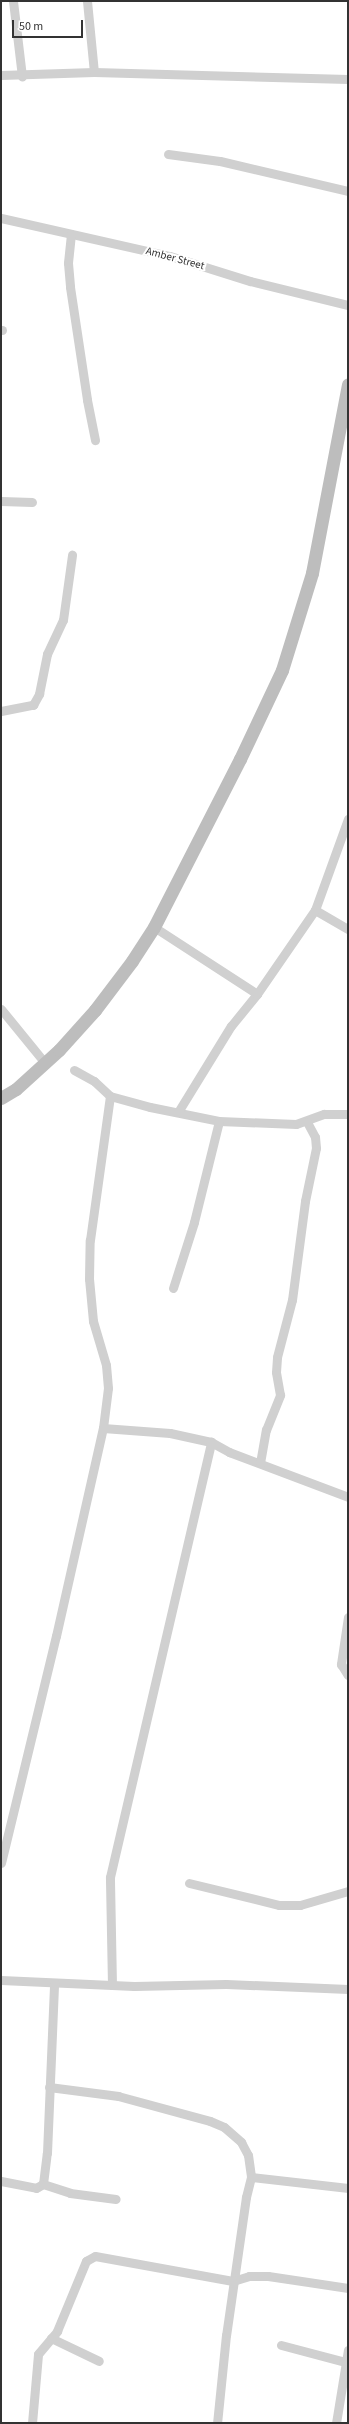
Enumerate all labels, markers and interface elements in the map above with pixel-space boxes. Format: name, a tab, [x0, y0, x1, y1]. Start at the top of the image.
scale bar	[14, 12, 85, 38]
text: 50 m	[19, 18, 43, 35]
street label: Amber Street	[144, 245, 206, 273]

